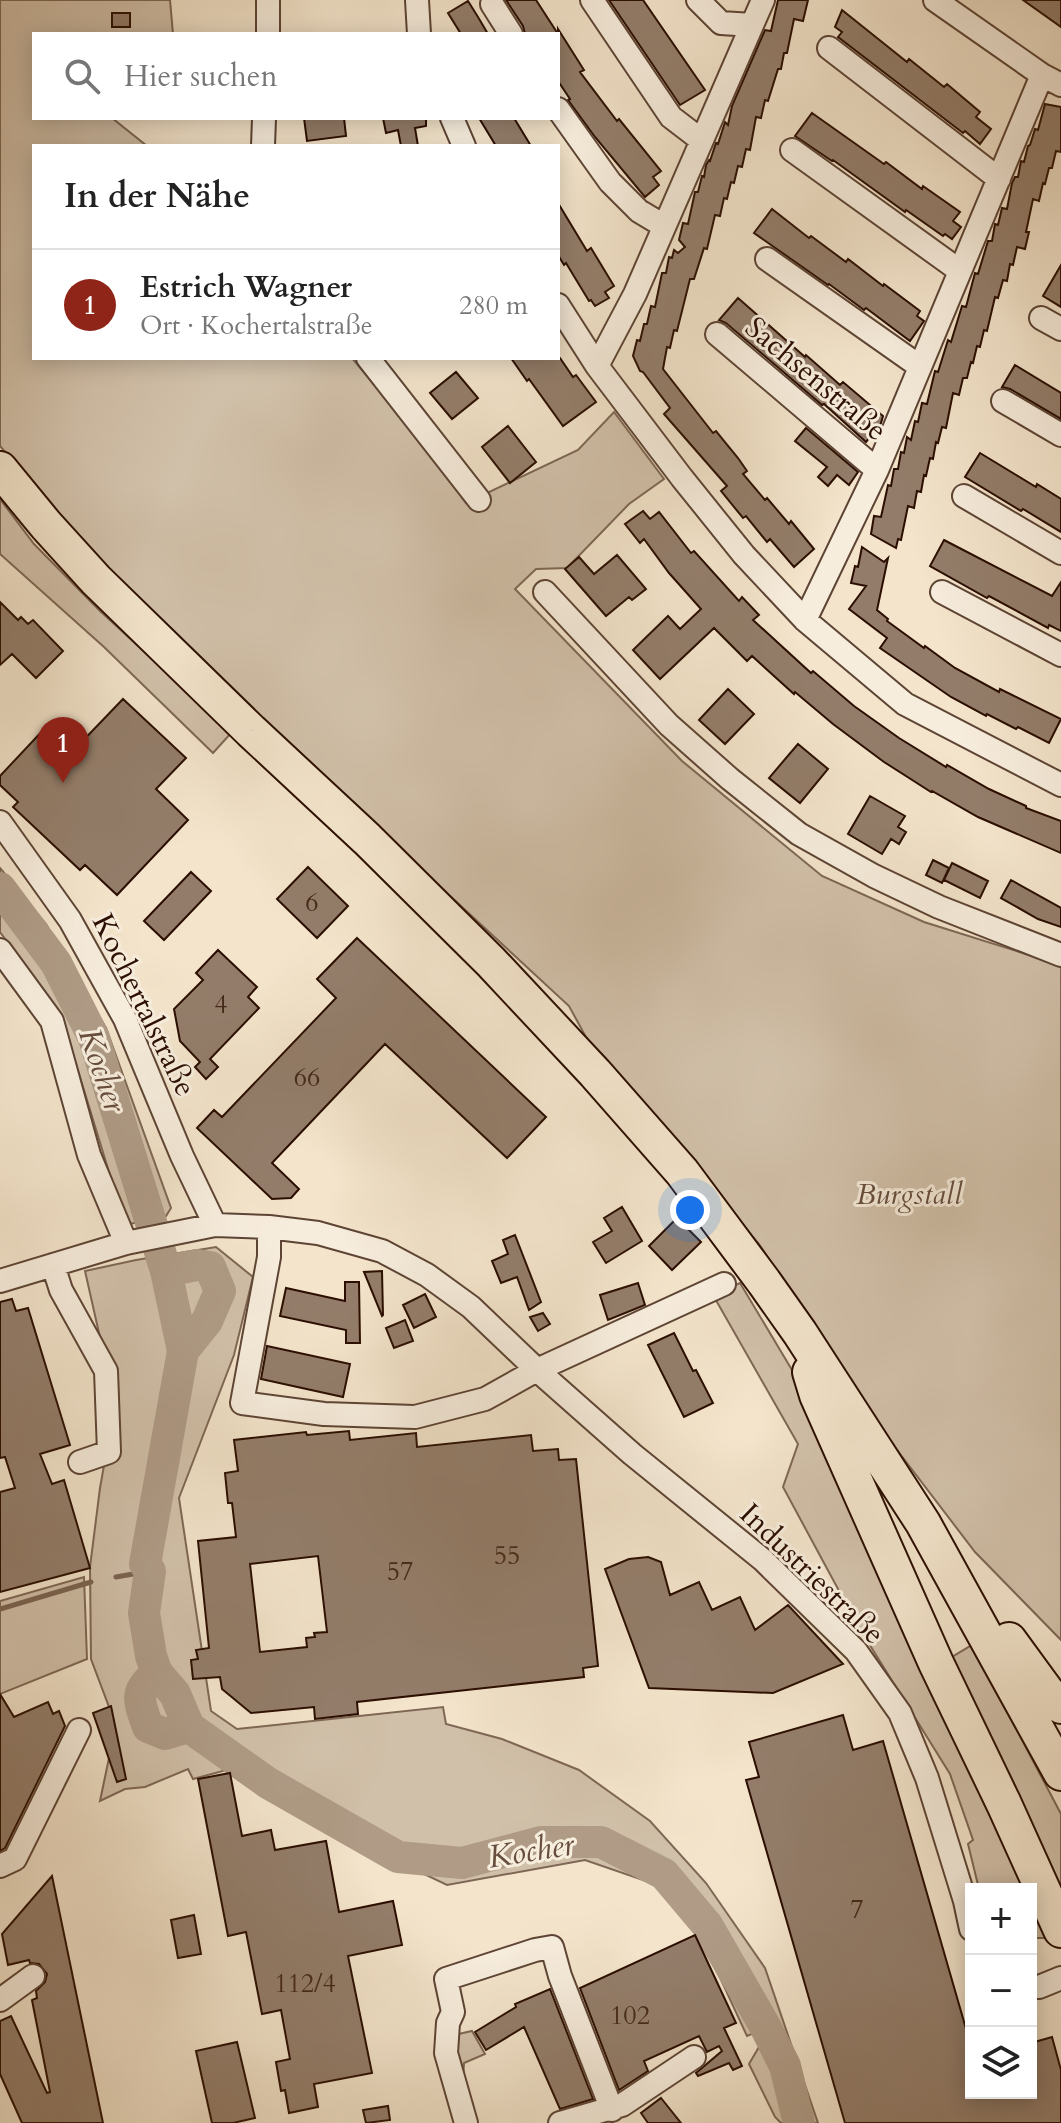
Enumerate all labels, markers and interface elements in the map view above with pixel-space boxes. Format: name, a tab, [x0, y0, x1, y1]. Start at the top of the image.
search box	[32, 32, 560, 120]
icon: search	[60, 54, 104, 98]
text: Hier suchen	[124, 56, 277, 97]
text: In der Nähe	[64, 173, 250, 219]
text: Estrich Wagner	[140, 267, 352, 308]
text: 1	[83, 288, 97, 323]
text: 280 m	[459, 288, 528, 323]
street label: Sachsenstraße	[736, 307, 896, 451]
text: Ort · Kochertalstraße	[140, 308, 373, 343]
pin: 1	[37, 717, 89, 783]
house number: 6	[305, 885, 319, 920]
street label: Kochertalstraße	[84, 908, 204, 1102]
house number: 4	[214, 987, 228, 1022]
water label: Kocher	[70, 1023, 134, 1117]
house number: 66	[294, 1060, 320, 1095]
park label: Burgstall	[856, 1174, 963, 1215]
your location	[670, 1190, 710, 1230]
street label: Industriestraße	[730, 1494, 894, 1654]
house number: 55	[494, 1538, 520, 1573]
house number: 57	[387, 1554, 413, 1589]
water label: Kocher	[485, 1822, 579, 1879]
map controls	[965, 1883, 1037, 2099]
button: +	[965, 1883, 1037, 1955]
house number: 7	[850, 1892, 864, 1927]
button: −	[965, 1955, 1037, 2027]
house number: 112/4	[274, 1966, 336, 2001]
house number: 102	[610, 1998, 650, 2033]
button: layers	[965, 2027, 1037, 2099]

